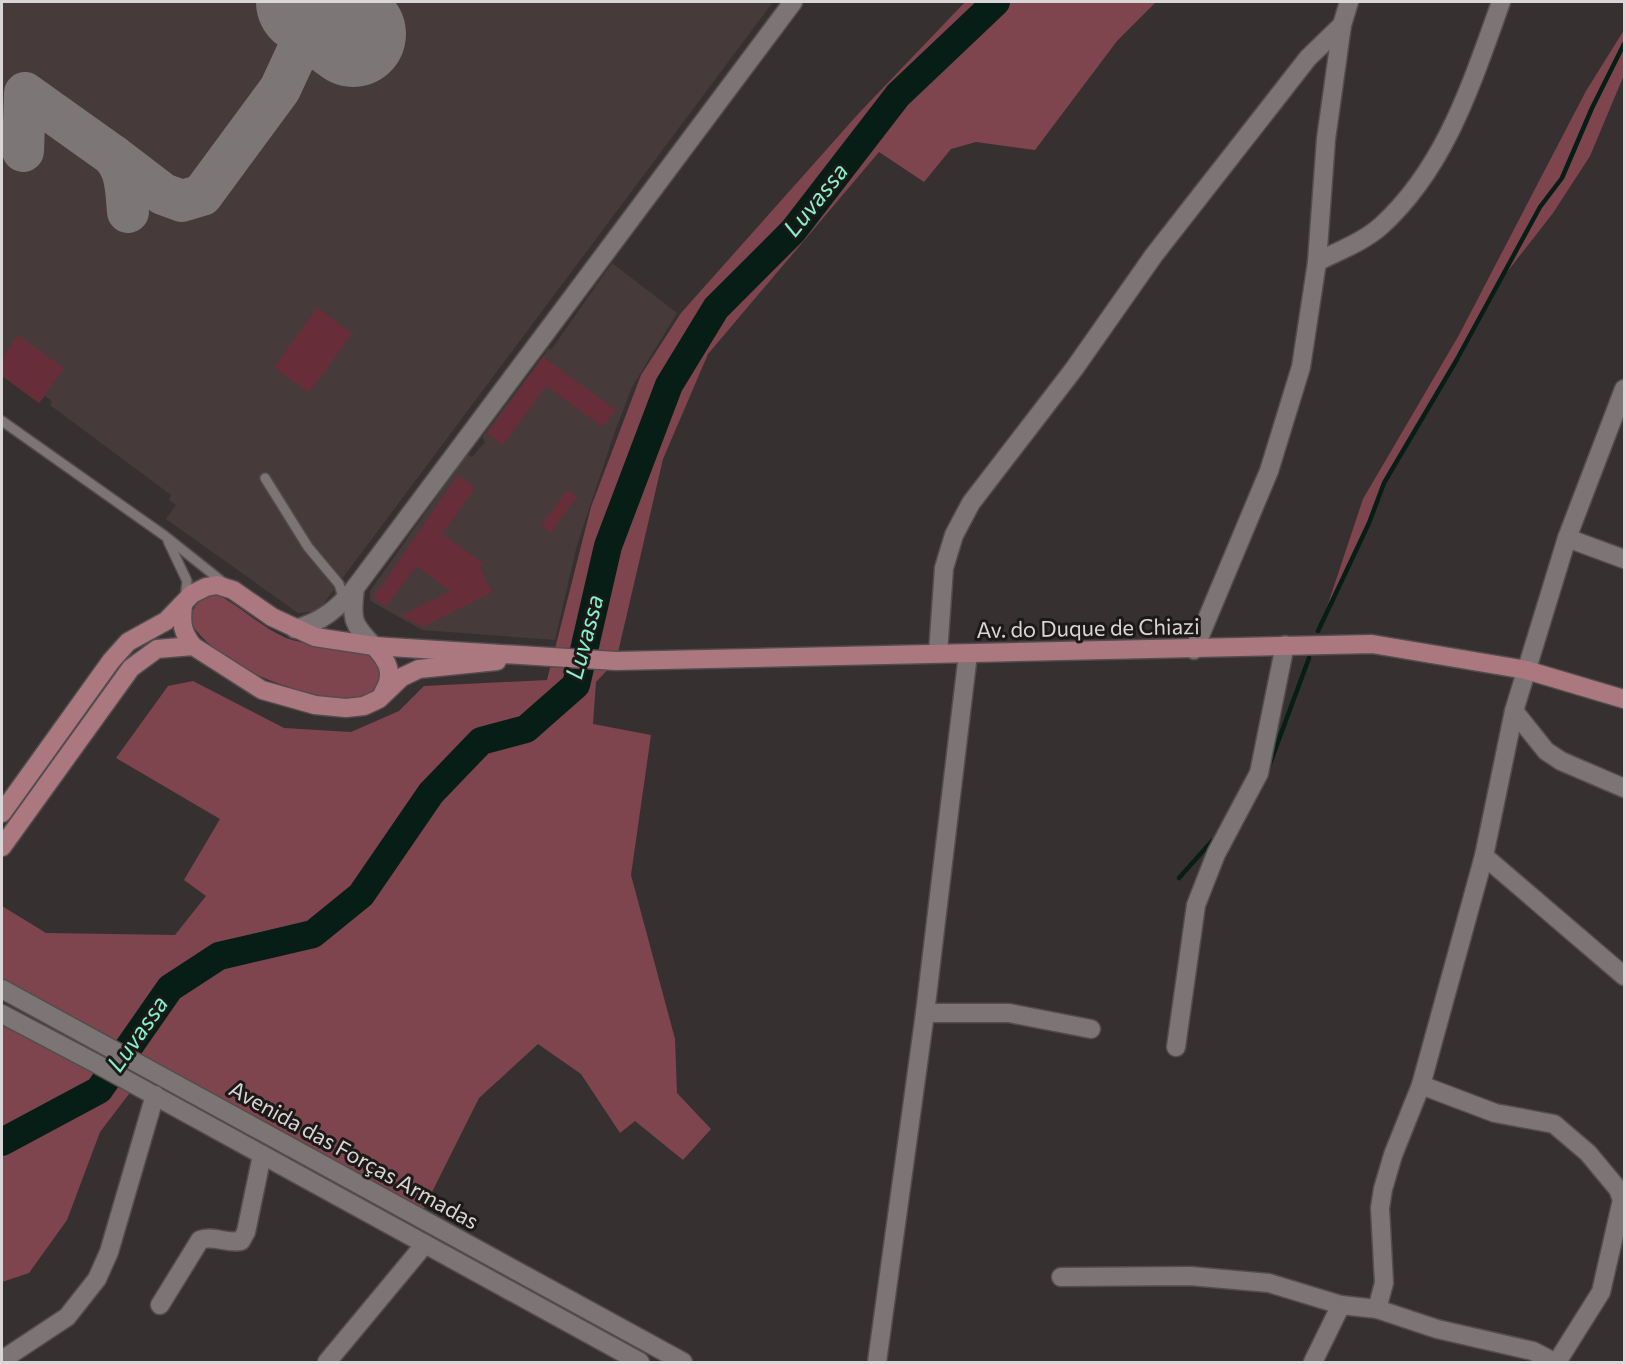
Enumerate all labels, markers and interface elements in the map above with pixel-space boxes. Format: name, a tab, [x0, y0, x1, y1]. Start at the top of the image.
water label: Luvassa	[776, 156, 853, 242]
water label: Luvassa	[558, 591, 609, 682]
street label: Av. do Duque de Chiazi	[976, 612, 1200, 643]
water label: Luvassa	[100, 990, 173, 1077]
street label: Avenida das Forças Armadas	[225, 1075, 484, 1235]

